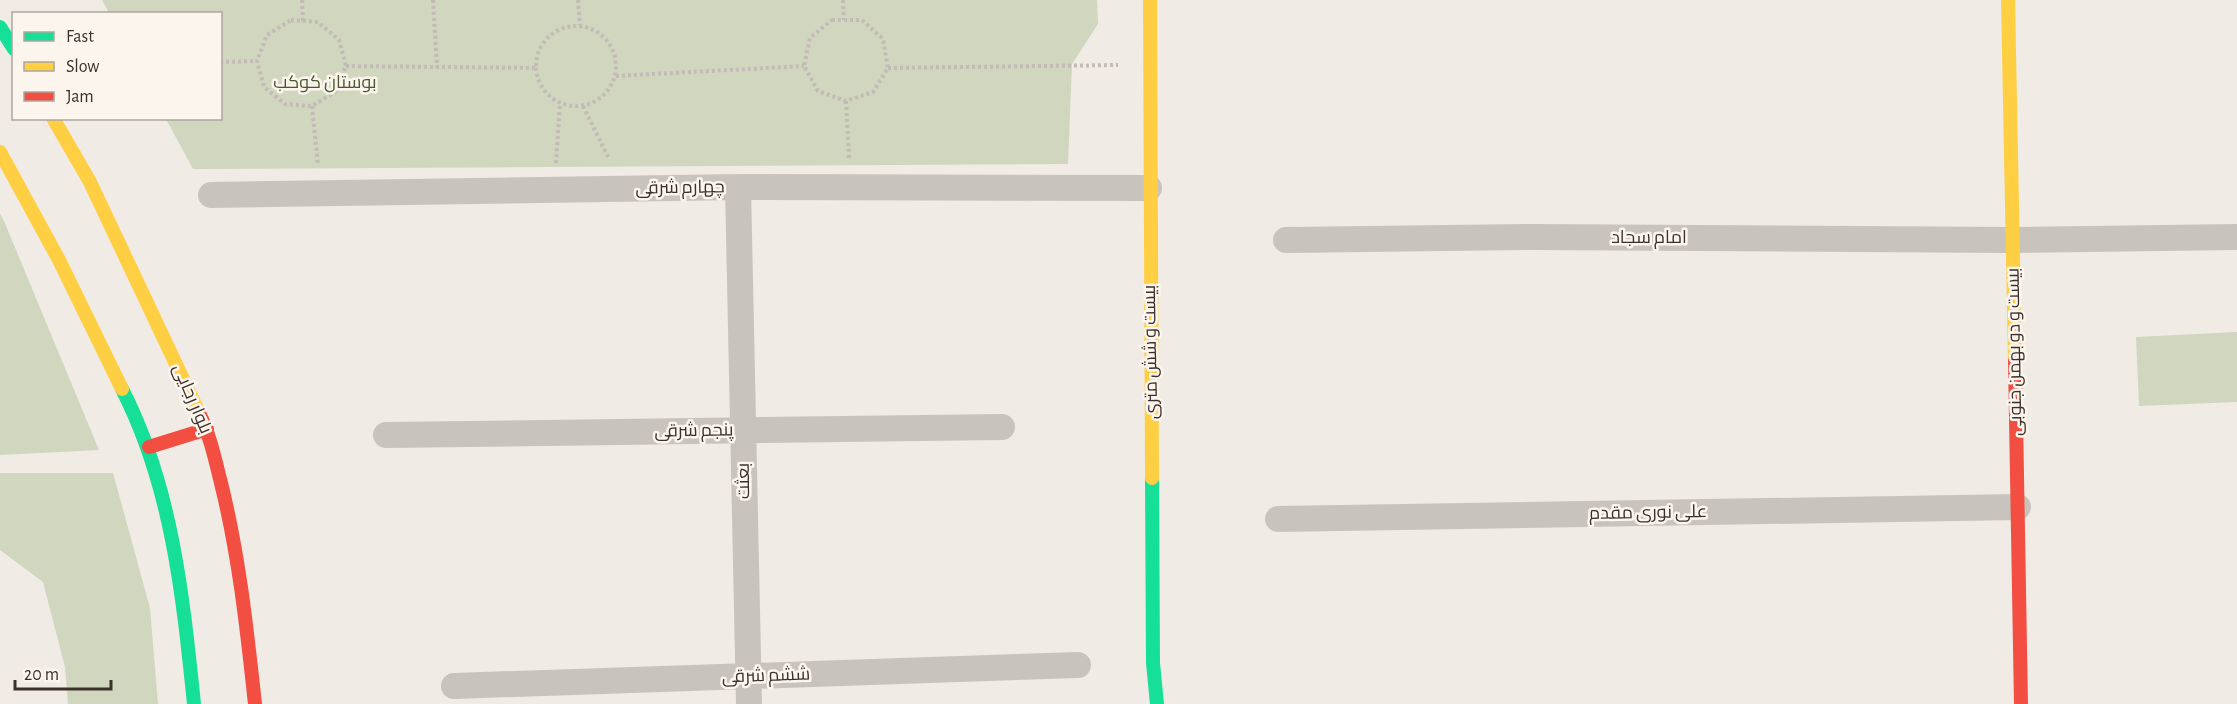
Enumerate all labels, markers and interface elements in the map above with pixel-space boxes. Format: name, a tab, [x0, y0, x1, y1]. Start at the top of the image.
legend	[12, 12, 222, 120]
text: Fast	[66, 28, 94, 46]
text: Slow	[66, 58, 99, 76]
park label: بوستان کوکب	[273, 74, 377, 93]
text: Jam	[66, 88, 94, 106]
street label: چهارم شرقی	[635, 177, 725, 200]
street label: امام سجاد	[1611, 229, 1687, 249]
street label: بیست و دو بهمن جنوبی	[2005, 268, 2026, 436]
street label: بیست و شش متری	[1140, 284, 1162, 420]
street label: بلوار رجایی	[168, 361, 215, 437]
street label: پنجم شرقی	[654, 420, 734, 443]
street label: بعثت	[734, 463, 753, 499]
street label: علی نوری مقدم	[1589, 503, 1707, 525]
scale bar	[15, 653, 111, 691]
street label: ششم شرقی	[721, 664, 811, 689]
text: 20 m	[24, 666, 59, 684]

